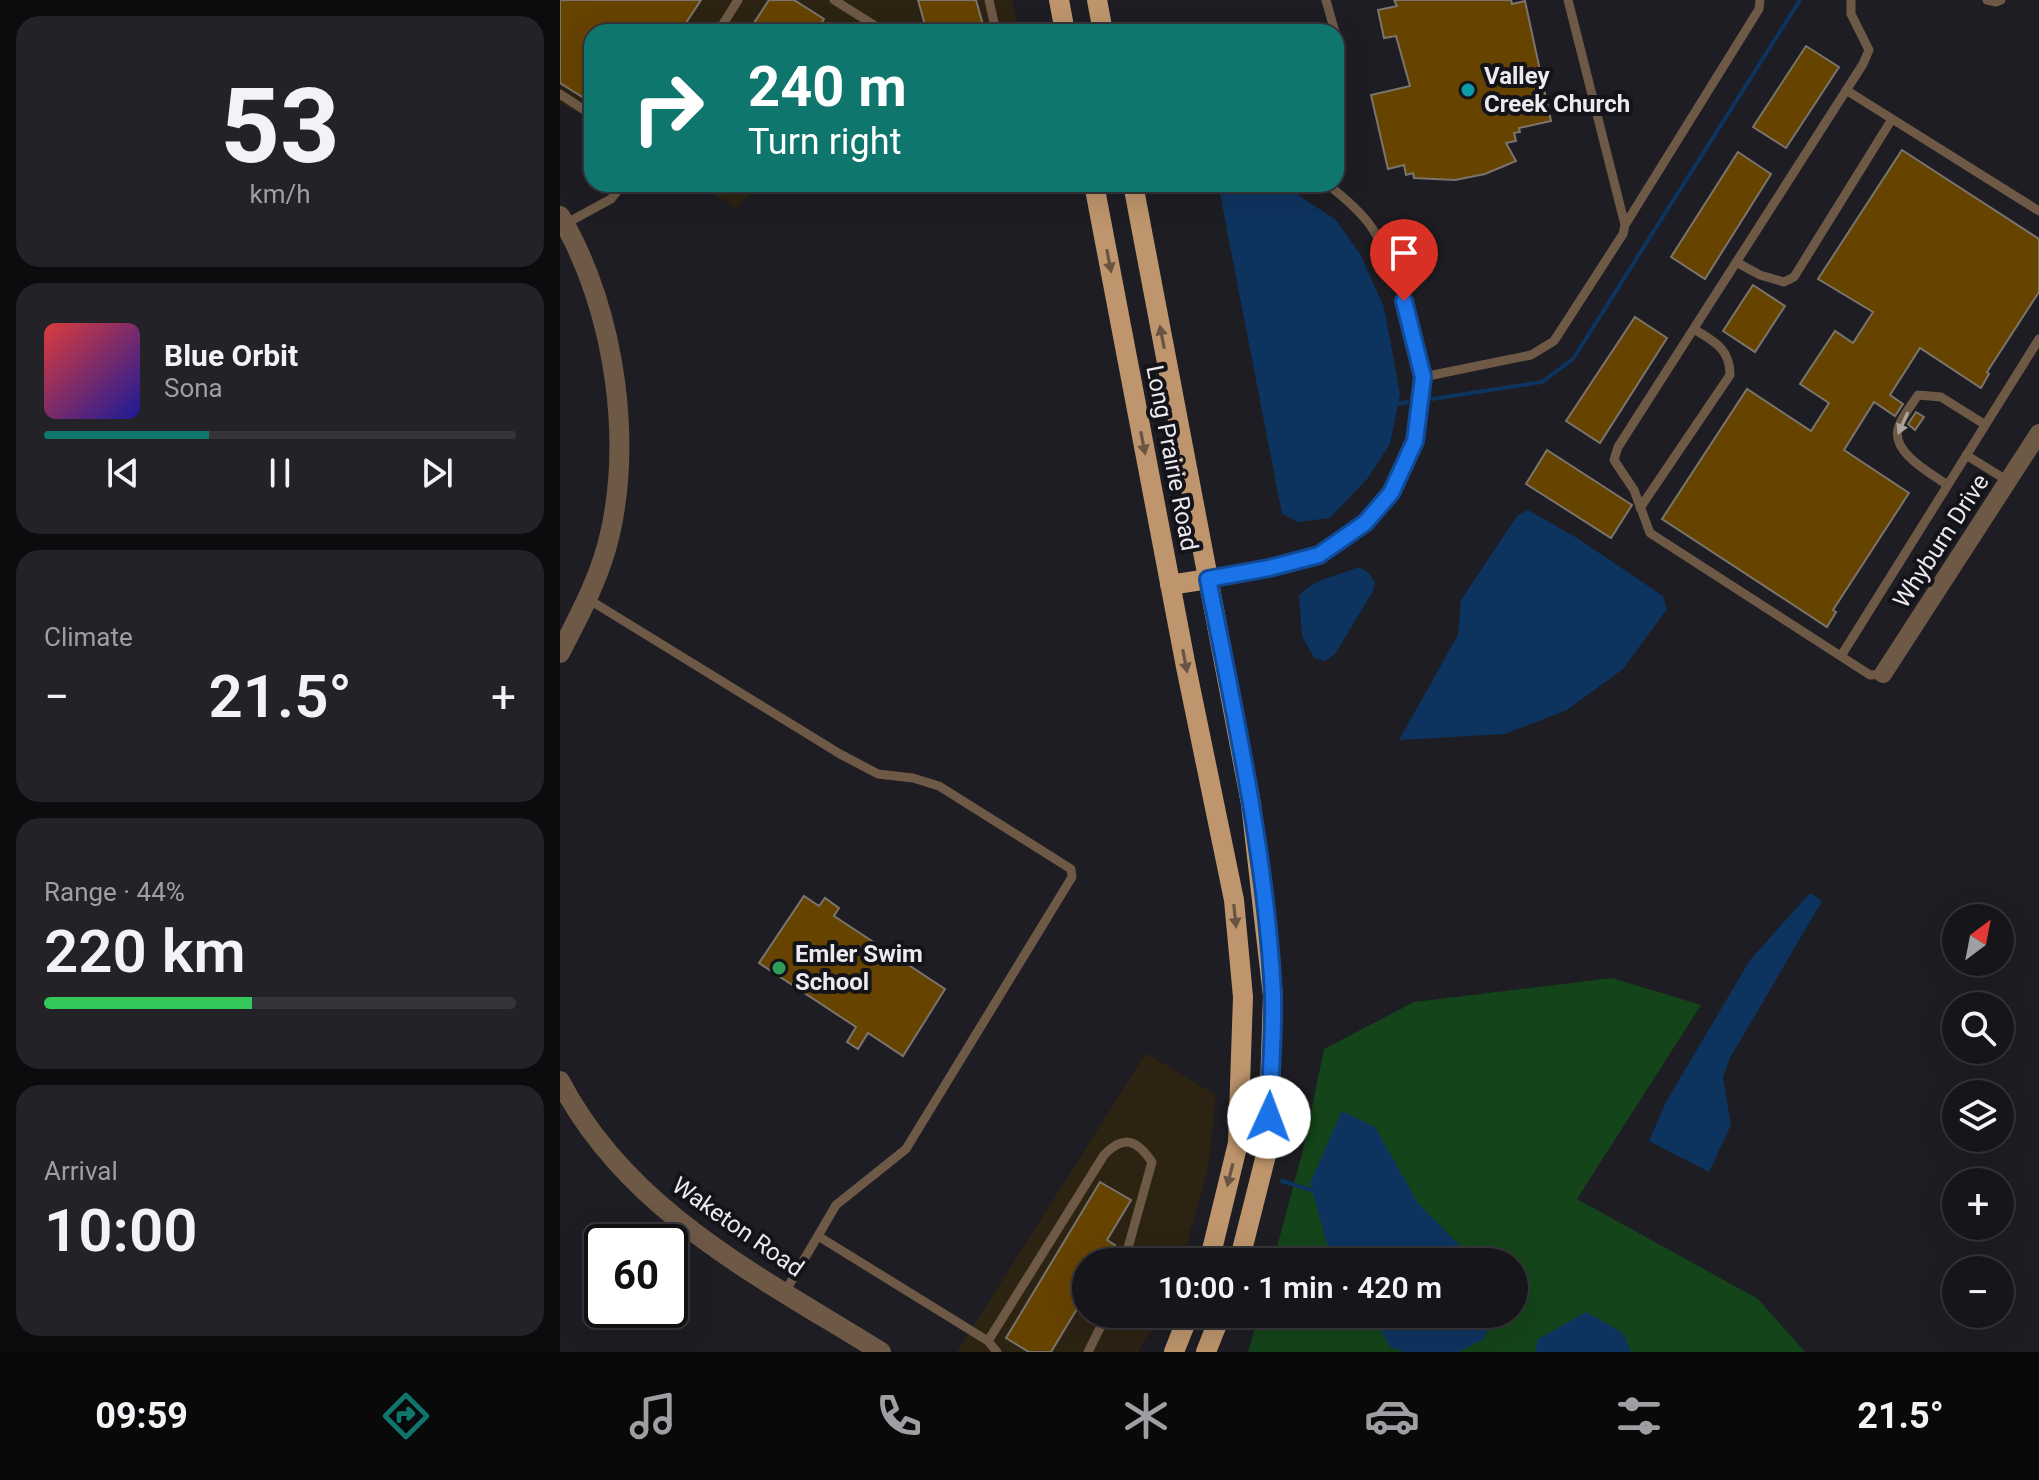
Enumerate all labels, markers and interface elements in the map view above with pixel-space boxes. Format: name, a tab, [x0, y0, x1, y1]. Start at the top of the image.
text: 240 m	[748, 54, 907, 120]
icon: right	[616, 56, 720, 160]
place label: Valley Creek Church	[1484, 62, 1630, 118]
text: 53	[220, 66, 340, 187]
marker: Valley Creek Church	[1459, 81, 1477, 99]
text: Turn right	[748, 121, 901, 163]
text: km/h	[249, 179, 311, 209]
pin	[1370, 219, 1438, 301]
icon: arrive	[1382, 231, 1426, 275]
one-way arrow	[1103, 248, 1115, 273]
one-way arrow	[1155, 324, 1168, 349]
text: Blue Orbit	[164, 338, 298, 373]
street label: Long Prairie Road	[1140, 363, 1204, 553]
text: Sona	[164, 373, 223, 403]
one-way arrow	[1897, 411, 1910, 434]
one-way arrow	[1138, 431, 1150, 456]
icon: previous	[101, 451, 145, 495]
icon: pause	[258, 451, 302, 495]
icon: next	[415, 451, 459, 495]
street label: Whyburn Drive	[1887, 469, 1995, 613]
text: Climate	[44, 622, 133, 652]
one-way arrow	[1179, 649, 1191, 674]
text: 21.5°	[209, 661, 352, 732]
text: −	[44, 671, 69, 723]
text: +	[491, 671, 516, 723]
text: Range · 44%	[44, 877, 185, 907]
one-way arrow	[1229, 904, 1242, 929]
north arrow	[1942, 904, 2014, 976]
map controls	[1942, 904, 2014, 1328]
text: 220 km	[44, 916, 246, 987]
place label: Emler Swim School	[795, 940, 923, 996]
marker: Emler Swim School	[770, 959, 788, 977]
button: search	[1942, 992, 2014, 1064]
position arrow	[1227, 1075, 1311, 1159]
button: layers	[1942, 1080, 2014, 1152]
text: Arrival	[44, 1156, 118, 1186]
one-way arrow	[1224, 1163, 1236, 1188]
button: +	[1942, 1168, 2014, 1240]
street label: Waketon Road	[667, 1171, 809, 1283]
text: 10:00	[44, 1195, 197, 1266]
speed limit sign: 60	[584, 1224, 688, 1328]
button: −	[1942, 1256, 2014, 1328]
text: 10:00 · 1 min · 420 m	[1158, 1270, 1442, 1305]
icon: directions	[378, 1388, 434, 1444]
icon: music	[625, 1388, 681, 1444]
icon: phone	[871, 1388, 927, 1444]
icon: climate	[1118, 1388, 1174, 1444]
icon: car	[1364, 1388, 1420, 1444]
icon: filters	[1611, 1388, 1667, 1444]
text: 09:59	[95, 1395, 188, 1437]
text: 21.5°	[1857, 1395, 1944, 1437]

